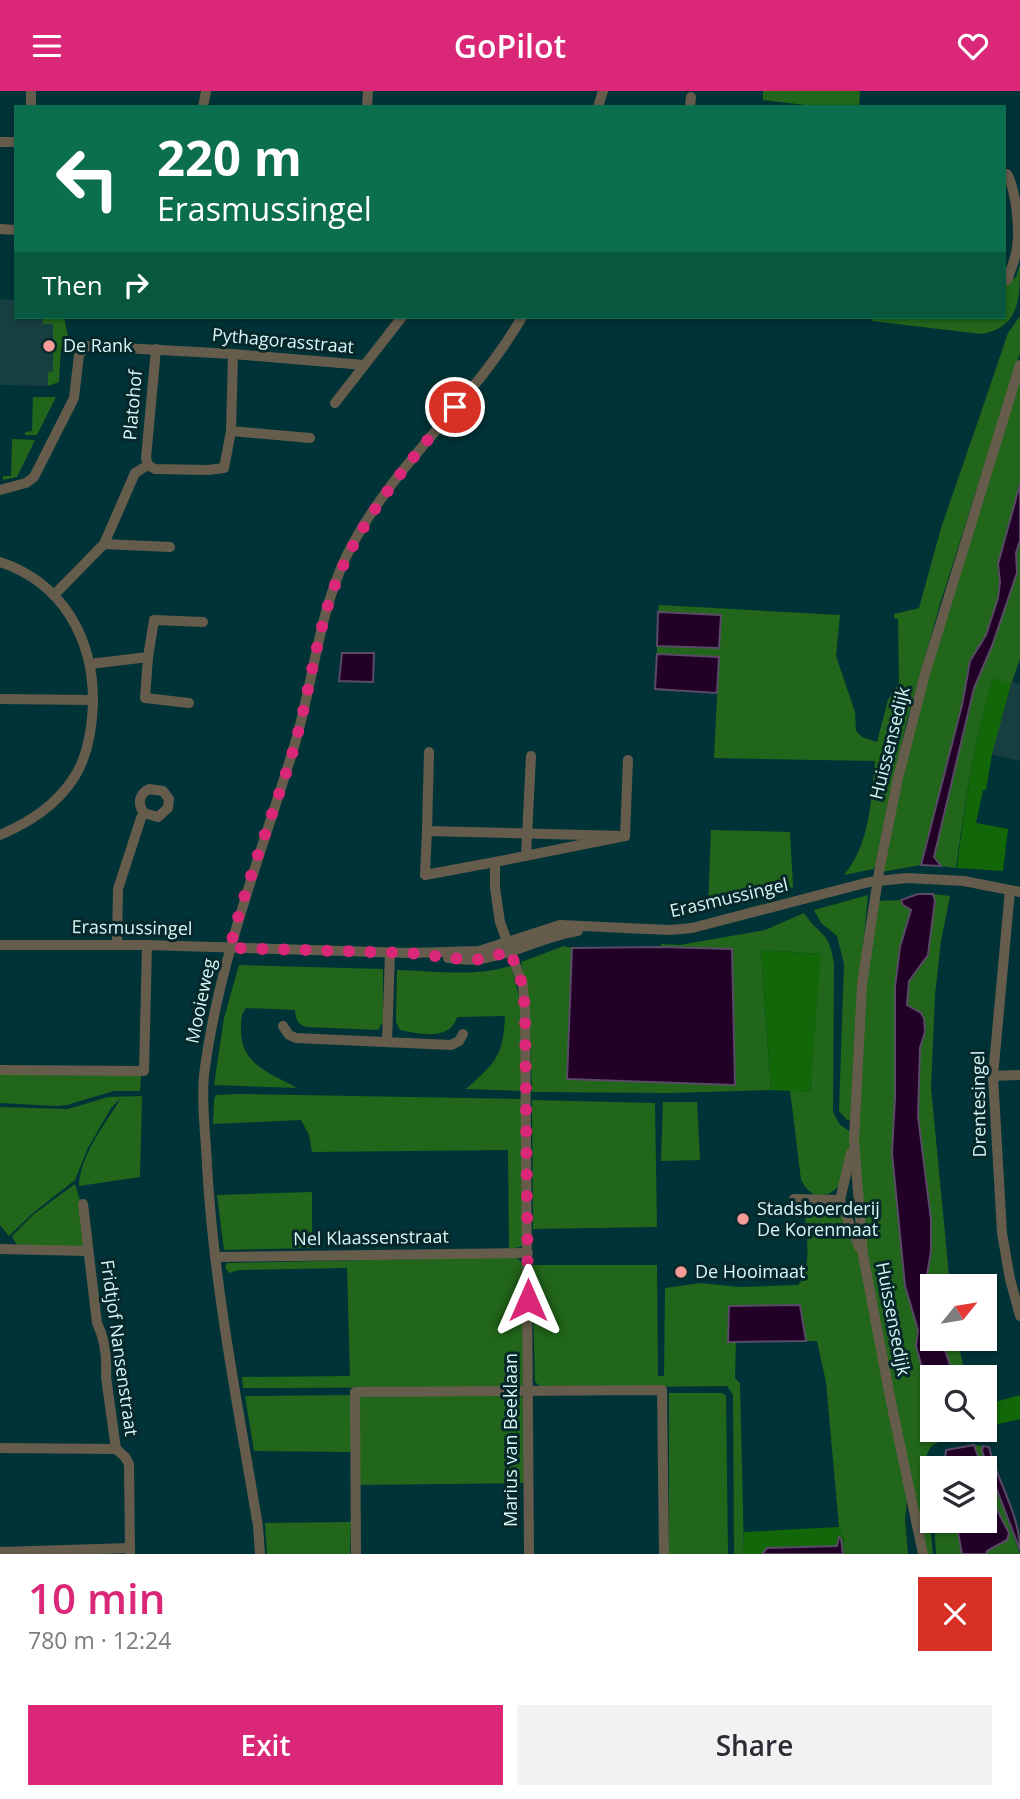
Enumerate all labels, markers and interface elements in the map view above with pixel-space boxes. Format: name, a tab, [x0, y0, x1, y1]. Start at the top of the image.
text: GoPilot	[454, 24, 566, 67]
icon: menu	[28, 27, 66, 65]
icon: heart	[954, 27, 992, 65]
text: 220 m	[157, 124, 302, 190]
icon: left	[42, 133, 133, 224]
text: Erasmussingel	[157, 187, 372, 230]
icon: right	[117, 266, 155, 304]
text: Then	[42, 267, 103, 303]
street label: Pythagorasstraat	[211, 322, 355, 358]
place label: De Rank	[63, 333, 133, 357]
marker: De Rank	[41, 338, 57, 354]
street label: Platohof	[117, 368, 147, 441]
pin	[425, 377, 485, 437]
icon: arrive	[436, 388, 474, 426]
street label: Huissensedijk	[863, 683, 915, 802]
street label: Erasmussingel	[667, 872, 790, 922]
street label: Erasmussingel	[71, 914, 193, 940]
street label: Mooieweg	[179, 956, 221, 1046]
street label: Drentesingel	[965, 1050, 991, 1158]
place label: Stadsboerderij De Korenmaat	[757, 1196, 880, 1241]
marker: Stadsboerderij De Korenmaat	[735, 1211, 751, 1227]
street label: Nel Klaassenstraat	[293, 1224, 449, 1250]
street label: Fridtjof Nansenstraat	[96, 1258, 144, 1438]
place label: De Hooimaat	[695, 1259, 805, 1283]
street label: Huissensedijk	[871, 1260, 917, 1378]
position arrow	[491, 1263, 565, 1337]
marker: De Hooimaat	[673, 1264, 689, 1280]
north arrow	[920, 1274, 998, 1351]
map controls	[920, 1274, 997, 1533]
street label: Marius van Beeklaan	[498, 1353, 522, 1527]
button: search	[920, 1365, 997, 1442]
button: layers	[920, 1456, 997, 1533]
text: 10 min	[28, 1569, 165, 1626]
button: close	[918, 1577, 992, 1651]
text: 780 m · 12:24	[28, 1624, 171, 1656]
button: Exit	[28, 1705, 503, 1785]
button: Share	[517, 1705, 992, 1785]

